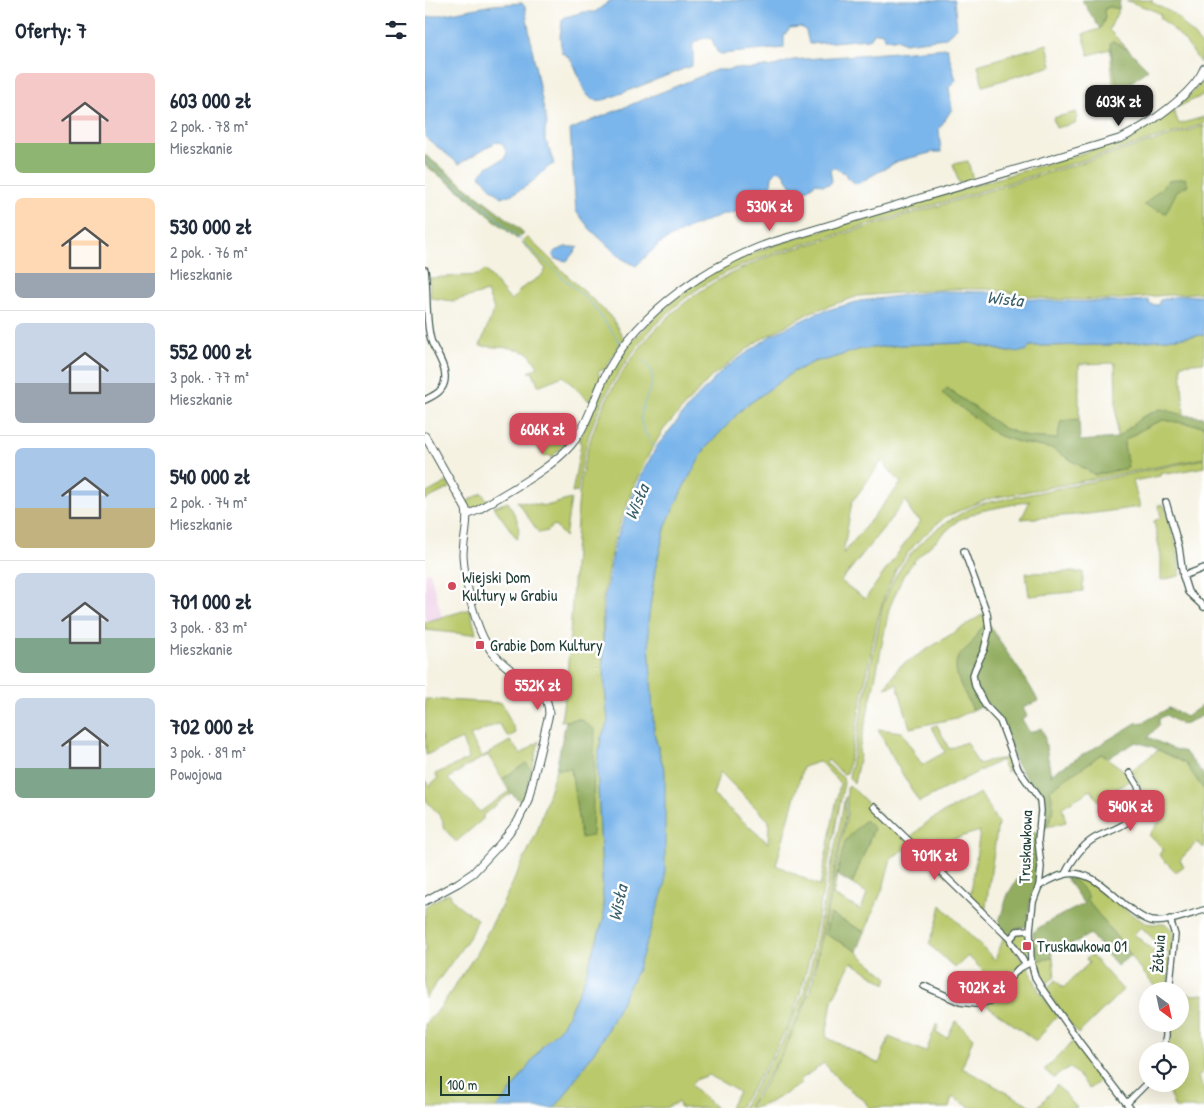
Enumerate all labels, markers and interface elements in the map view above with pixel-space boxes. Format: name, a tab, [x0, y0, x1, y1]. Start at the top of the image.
text: Oferty: 7	[15, 16, 87, 45]
icon: filters	[382, 16, 410, 44]
pin: 603K zł	[1073, 84, 1165, 127]
text: 603 000 zł	[170, 86, 252, 115]
text: 603K zł	[1096, 90, 1142, 112]
icon: home	[55, 93, 115, 153]
text: 2 pok. · 78 m²	[170, 115, 248, 137]
text: Mieszkanie	[170, 137, 233, 159]
pin: 530K zł	[724, 190, 816, 232]
text: 530K zł	[747, 195, 793, 217]
text: 530 000 zł	[170, 212, 253, 241]
icon: home	[55, 218, 115, 278]
text: 2 pok. · 76 m²	[170, 241, 248, 263]
text: Mieszkanie	[170, 263, 233, 285]
water label: Wisła	[986, 284, 1026, 313]
text: 552 000 zł	[170, 337, 252, 366]
icon: home	[55, 343, 115, 403]
text: 3 pok. · 77 m²	[170, 366, 249, 388]
text: Mieszkanie	[170, 388, 233, 410]
pin: 606K zł	[497, 412, 589, 455]
text: 606K zł	[521, 418, 565, 440]
text: 540 000 zł	[170, 462, 251, 491]
icon: home	[55, 468, 115, 528]
water label: Wisła	[618, 479, 656, 523]
text: 2 pok. · 74 m²	[170, 491, 247, 513]
text: Mieszkanie	[170, 513, 233, 535]
place label: Wiejski Dom Kultury w Grabiu	[462, 566, 558, 606]
marker: Wiejski Dom Kultury w Grabiu	[446, 580, 458, 592]
text: 701 000 zł	[170, 587, 252, 616]
icon: home	[55, 593, 115, 653]
text: 3 pok. · 83 m²	[170, 616, 247, 638]
place label: Grabie Dom Kultury	[490, 634, 603, 656]
text: Mieszkanie	[170, 638, 233, 660]
marker: Grabie Dom Kultury	[474, 639, 486, 651]
pin: 552K zł	[492, 668, 584, 711]
text: 552K zł	[515, 674, 561, 696]
text: 702 000 zł	[170, 712, 254, 741]
icon: home	[55, 718, 115, 778]
text: 3 pok. · 89 m²	[170, 741, 246, 763]
text: Powojowa	[170, 763, 222, 785]
pin: 540K zł	[1085, 790, 1177, 832]
text: 540K zł	[1109, 795, 1153, 817]
street label: Truskawkowa	[1013, 810, 1037, 884]
pin: 701K zł	[889, 838, 981, 881]
text: 701K zł	[912, 844, 958, 866]
water label: Wisła	[602, 881, 634, 923]
street label: Żółwia	[1146, 934, 1170, 974]
place label: Truskawkowa 01	[1037, 935, 1127, 957]
marker: Truskawkowa 01	[1021, 940, 1033, 952]
pin: 702K zł	[936, 970, 1028, 1013]
text: 702K zł	[958, 976, 1006, 998]
north arrow	[1139, 982, 1189, 1032]
map controls	[1139, 982, 1189, 1092]
button: locate	[1139, 1042, 1189, 1092]
scale bar	[440, 1073, 510, 1096]
text: 100 m	[447, 1075, 477, 1094]

